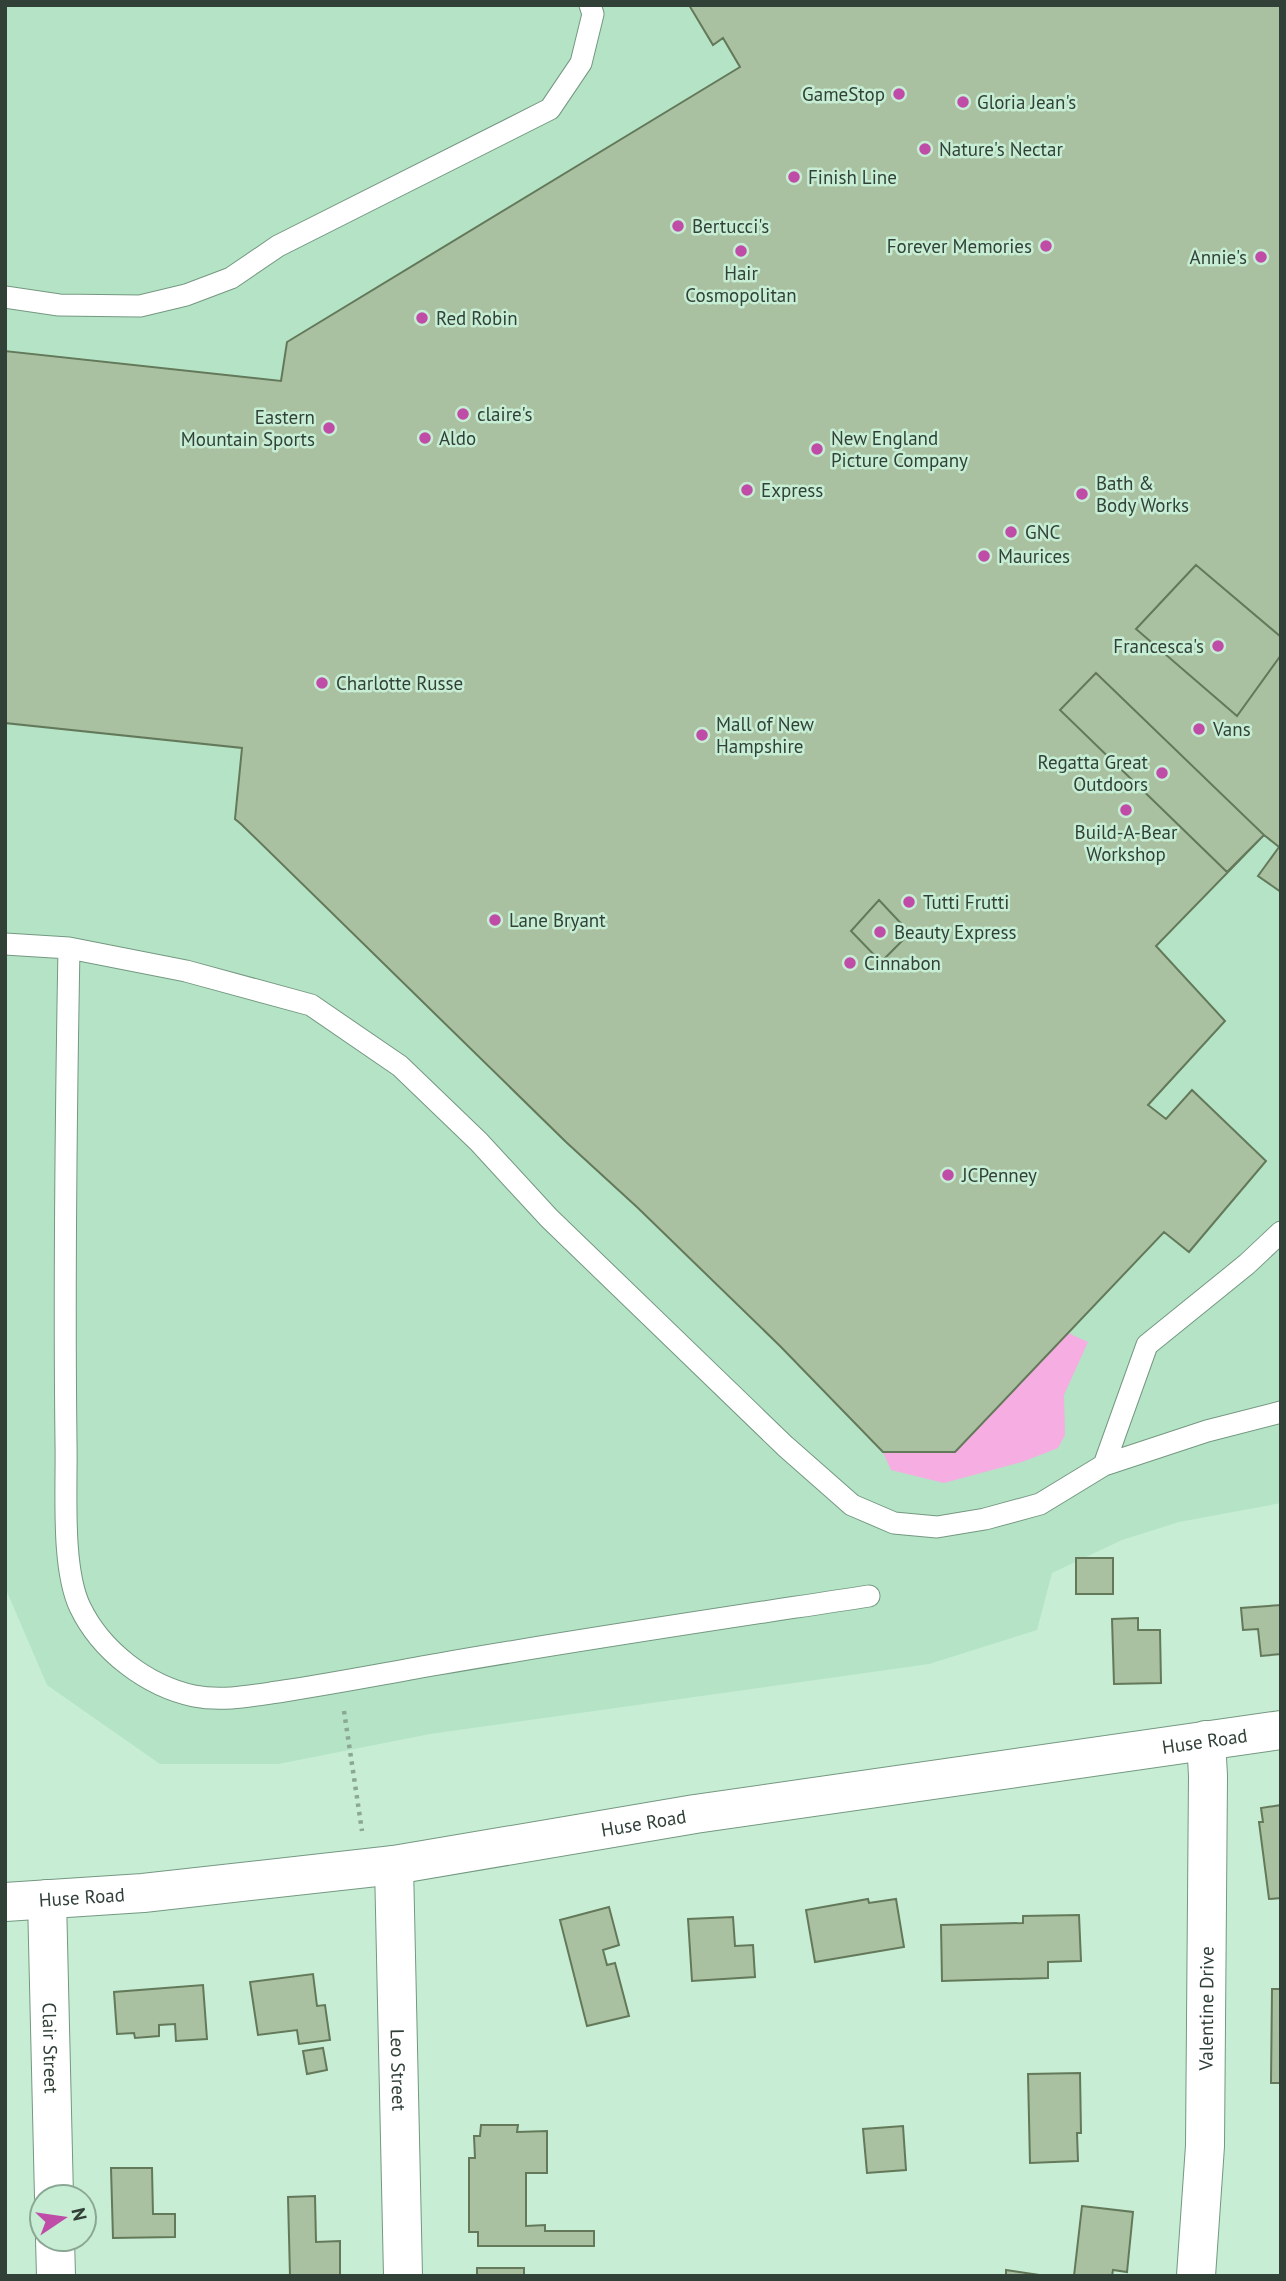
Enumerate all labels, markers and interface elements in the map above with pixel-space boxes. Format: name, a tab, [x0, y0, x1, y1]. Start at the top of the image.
place label: GameStop	[802, 82, 885, 106]
marker: GameStop	[891, 86, 907, 102]
place label: Gloria Jean's	[977, 90, 1076, 114]
marker: Gloria Jean's	[955, 94, 971, 110]
place label: Nature's Nectar	[939, 137, 1063, 161]
marker: Nature's Nectar	[917, 141, 933, 157]
place label: Finish Line	[808, 165, 897, 189]
marker: Finish Line	[786, 169, 802, 185]
place label: Bertucci's	[692, 214, 769, 238]
marker: Bertucci's	[670, 218, 686, 234]
place label: Forever Memories	[887, 234, 1032, 258]
marker: Forever Memories	[1038, 238, 1054, 254]
marker: Hair Cosmopolitan	[733, 243, 749, 259]
place label: Annie's	[1190, 245, 1247, 269]
marker: Annie's	[1253, 249, 1269, 265]
place label: Hair Cosmopolitan	[685, 261, 797, 307]
place label: Red Robin	[436, 306, 518, 330]
marker: Red Robin	[414, 310, 430, 326]
place label: claire's	[477, 402, 532, 426]
place label: Eastern Mountain Sports	[181, 405, 315, 451]
marker: claire's	[455, 406, 471, 422]
marker: Eastern Mountain Sports	[321, 420, 337, 436]
place label: Aldo	[439, 426, 476, 450]
place label: New England Picture Company	[831, 426, 968, 472]
marker: Aldo	[417, 430, 433, 446]
marker: New England Picture Company	[809, 441, 825, 457]
place label: Bath & Body Works	[1096, 471, 1189, 517]
place label: Express	[761, 478, 823, 502]
marker: Express	[739, 482, 755, 498]
marker: Bath & Body Works	[1074, 486, 1090, 502]
place label: GNC	[1025, 520, 1060, 544]
marker: GNC	[1003, 524, 1019, 540]
place label: Maurices	[998, 544, 1070, 568]
marker: Maurices	[976, 548, 992, 564]
place label: Francesca's	[1113, 634, 1204, 658]
marker: Francesca's	[1210, 638, 1226, 654]
place label: Charlotte Russe	[336, 671, 463, 695]
marker: Charlotte Russe	[314, 675, 330, 691]
place label: Mall of New Hampshire	[716, 712, 814, 758]
place label: Vans	[1212, 717, 1251, 741]
marker: Vans	[1191, 721, 1207, 737]
marker: Mall of New Hampshire	[694, 727, 710, 743]
place label: Regatta Great Outdoors	[1038, 750, 1149, 796]
marker: Regatta Great Outdoors	[1154, 765, 1170, 781]
marker: Build-A-Bear Workshop	[1118, 802, 1134, 818]
place label: Build-A-Bear Workshop	[1075, 820, 1178, 866]
place label: Tutti Frutti	[923, 890, 1009, 914]
marker: Tutti Frutti	[901, 894, 917, 910]
place label: Lane Bryant	[509, 908, 606, 932]
marker: Lane Bryant	[487, 912, 503, 928]
place label: Beauty Express	[894, 920, 1016, 944]
marker: Beauty Express	[872, 924, 888, 940]
place label: Cinnabon	[864, 951, 941, 975]
marker: Cinnabon	[842, 955, 858, 971]
place label: JCPenney	[961, 1163, 1037, 1187]
marker: JCPenney	[940, 1167, 956, 1183]
street label: Huse Road	[1160, 1723, 1249, 1759]
street label: Huse Road	[599, 1804, 688, 1842]
street label: Huse Road	[38, 1882, 126, 1912]
street label: Valentine Drive	[1194, 1946, 1219, 2072]
street label: Clair Street	[37, 2002, 64, 2094]
street label: Leo Street	[386, 2029, 411, 2112]
north arrow	[28, 2183, 98, 2253]
text: N	[66, 2205, 93, 2223]

